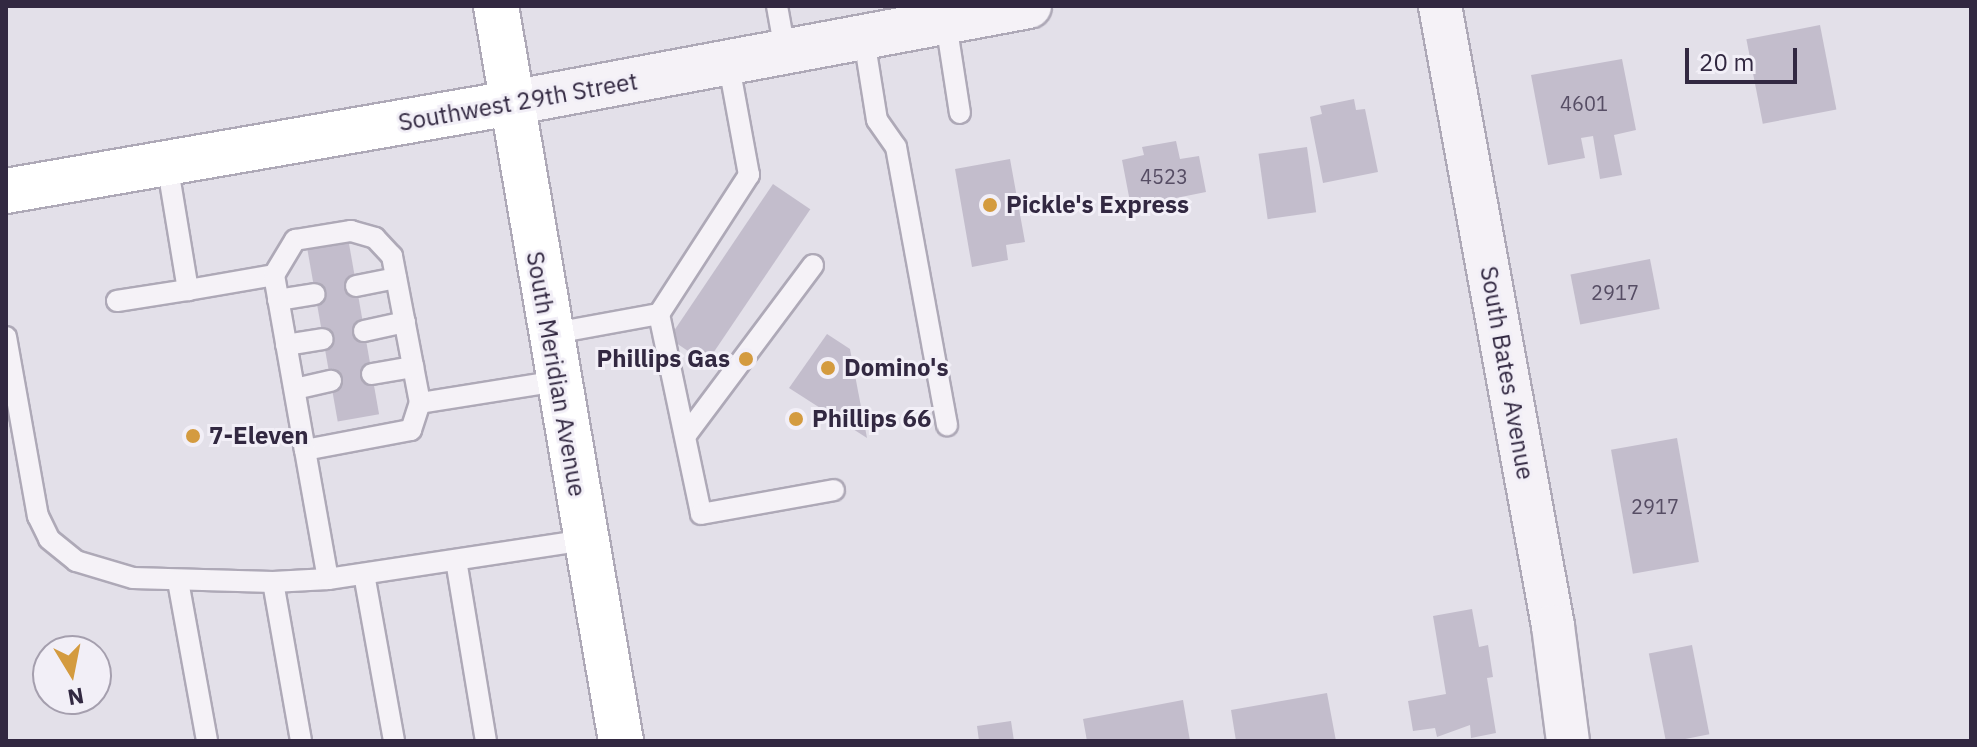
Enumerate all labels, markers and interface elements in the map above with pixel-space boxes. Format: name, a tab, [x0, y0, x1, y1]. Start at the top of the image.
scale bar	[1689, 32, 1801, 82]
text: 20 m	[1699, 46, 1754, 78]
street label: Southwest 29th Street	[396, 67, 640, 137]
house number: 4601	[1560, 91, 1608, 115]
house number: 4523	[1140, 164, 1188, 188]
place label: Pickle's Express	[1006, 191, 1189, 219]
marker: Pickle's Express	[981, 196, 999, 214]
street label: South Meridian Avenue	[520, 249, 592, 499]
street label: South Bates Avenue	[1474, 264, 1540, 482]
house number: 2917	[1591, 280, 1639, 304]
place label: Phillips Gas	[597, 345, 730, 373]
marker: Phillips Gas	[737, 350, 755, 368]
place label: Domino's	[844, 354, 948, 382]
marker: Domino's	[819, 359, 837, 377]
place label: Phillips 66	[812, 405, 931, 433]
marker: Phillips 66	[787, 410, 805, 428]
place label: 7-Eleven	[209, 422, 309, 450]
marker: 7-Eleven	[184, 427, 202, 445]
house number: 2917	[1631, 494, 1679, 518]
north arrow	[32, 635, 112, 715]
text: N	[66, 681, 86, 713]

